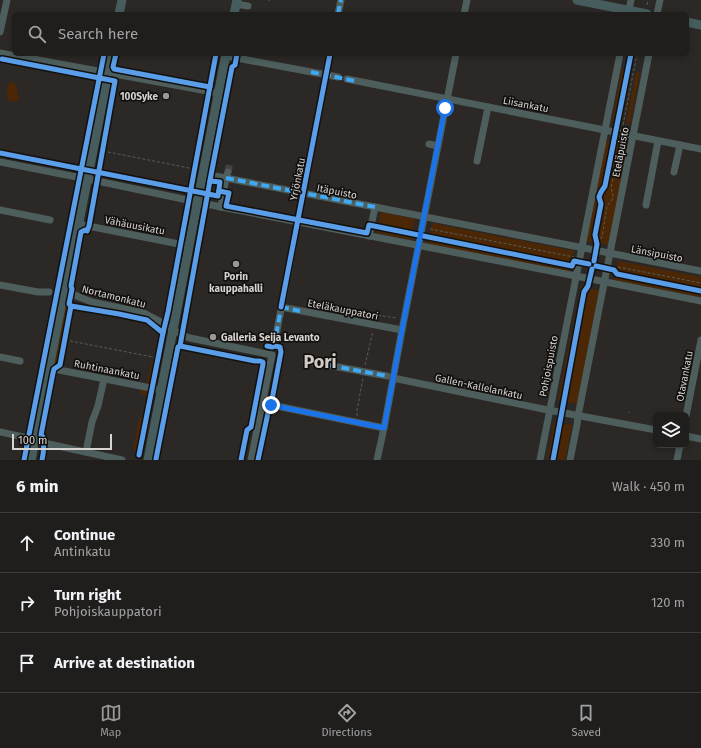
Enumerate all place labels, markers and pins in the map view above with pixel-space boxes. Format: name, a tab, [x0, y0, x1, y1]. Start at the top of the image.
place label: 100Syke	[120, 91, 158, 103]
marker: 100Syke	[161, 91, 171, 101]
marker: Porin kauppahalli	[231, 259, 241, 269]
place label: Porin kauppahalli	[209, 271, 263, 295]
marker: Galleria Seija Levanto	[208, 332, 218, 342]
place label: Galleria Seija Levanto	[221, 332, 320, 344]

